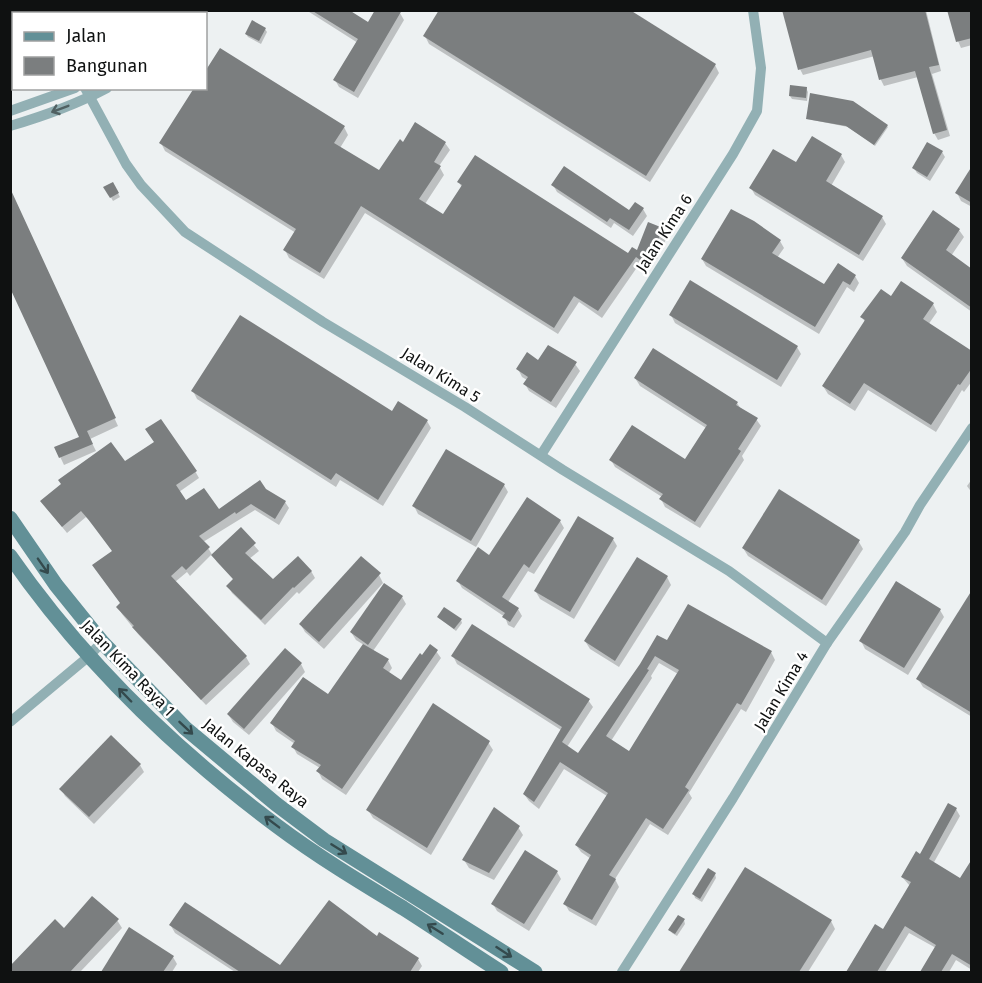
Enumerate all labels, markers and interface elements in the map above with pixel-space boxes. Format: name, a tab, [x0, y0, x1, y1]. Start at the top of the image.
legend	[12, 12, 207, 90]
text: Jalan	[66, 25, 107, 47]
text: Bangunan	[66, 55, 148, 77]
one-way arrow	[51, 104, 69, 115]
street label: Jalan Kima 6	[632, 190, 696, 276]
street label: Jalan Kima 5	[398, 343, 484, 407]
one-way arrow	[37, 558, 49, 574]
street label: Jalan Kima Raya 1	[77, 616, 179, 720]
street label: Jalan Kima 4	[750, 647, 812, 734]
one-way arrow	[117, 687, 132, 702]
street label: Jalan Kapasa Raya	[199, 714, 313, 812]
one-way arrow	[178, 721, 193, 736]
one-way arrow	[264, 816, 280, 829]
one-way arrow	[330, 843, 347, 856]
one-way arrow	[427, 922, 444, 934]
one-way arrow	[495, 947, 512, 959]

